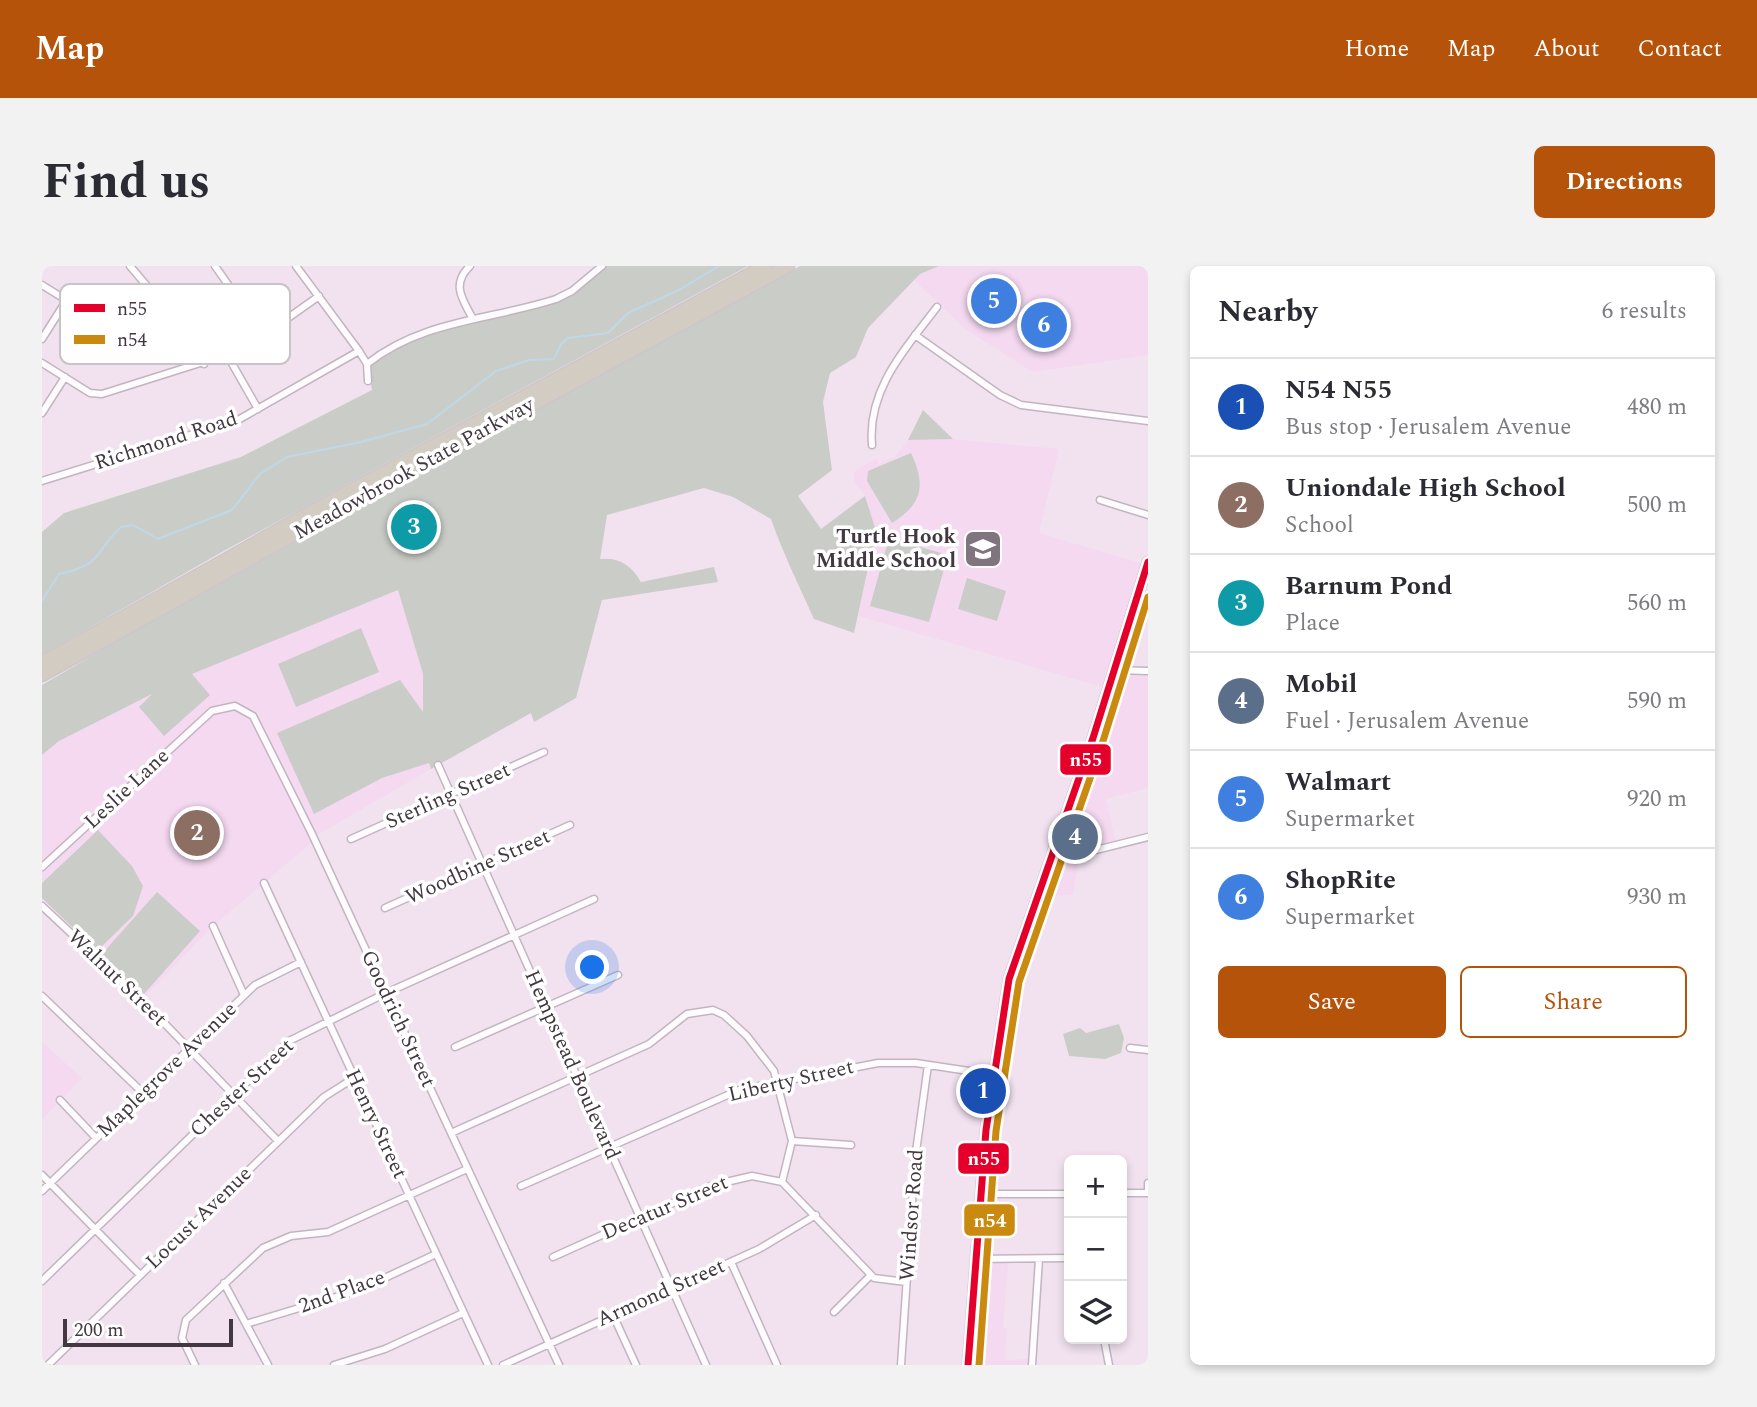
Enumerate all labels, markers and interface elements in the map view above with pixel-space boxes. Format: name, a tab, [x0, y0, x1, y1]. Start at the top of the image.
text: Map	[35, 24, 104, 74]
text: Home	[1344, 31, 1409, 67]
text: Map	[1447, 31, 1495, 67]
text: About	[1533, 31, 1599, 67]
text: Contact	[1637, 31, 1722, 67]
text: Find us	[42, 145, 210, 220]
button: Directions	[1534, 146, 1715, 218]
pin: 5	[971, 275, 1017, 327]
legend	[60, 284, 290, 364]
text: Nearby	[1218, 289, 1317, 335]
text: 6 results	[1602, 294, 1687, 329]
text: n55	[117, 295, 147, 324]
pin: 6	[1021, 299, 1067, 351]
text: n54	[117, 326, 148, 355]
text: N54 N55	[1285, 370, 1392, 410]
street label: Meadowbrook State Parkway	[288, 389, 541, 549]
text: 1	[1235, 390, 1247, 425]
text: 480 m	[1627, 390, 1687, 425]
street label: Richmond Road	[90, 403, 242, 479]
text: Bus stop · Jerusalem Avenue	[1285, 410, 1571, 445]
text: Uniondale High School	[1285, 468, 1566, 508]
text: 2	[1235, 488, 1247, 523]
text: 500 m	[1627, 488, 1687, 523]
pin: 3	[391, 501, 437, 553]
text: School	[1285, 508, 1354, 543]
place label: Turtle Hook Middle School	[816, 521, 956, 577]
school or university icon: Turtle Hook Middle School	[962, 528, 1004, 570]
text: Barnum Pond	[1285, 566, 1452, 606]
text: 3	[1235, 586, 1247, 621]
text: 560 m	[1627, 586, 1687, 621]
text: Place	[1285, 606, 1340, 641]
text: Mobil	[1285, 664, 1357, 704]
text: 4	[1235, 684, 1247, 719]
text: 590 m	[1627, 684, 1687, 719]
text: Fuel · Jerusalem Avenue	[1285, 704, 1529, 739]
street label: Leslie Lane	[77, 741, 177, 837]
line badge: n55	[1059, 743, 1112, 776]
text: n55	[1069, 746, 1103, 775]
street label: Sterling Street	[380, 754, 516, 838]
text: Walmart	[1285, 762, 1391, 802]
text: 5	[1235, 782, 1247, 817]
text: 920 m	[1627, 782, 1687, 817]
text: Supermarket	[1285, 802, 1415, 837]
pin: 2	[174, 807, 220, 859]
pin: 4	[1052, 811, 1098, 863]
street label: Woodbine Street	[400, 821, 556, 913]
text: ShopRite	[1285, 860, 1396, 900]
text: 6	[1235, 880, 1247, 915]
text: 930 m	[1627, 880, 1687, 915]
text: Supermarket	[1285, 900, 1415, 935]
street label: Walnut Street	[60, 922, 174, 1034]
street label: Goodrich Street	[352, 945, 444, 1093]
your location	[575, 950, 609, 984]
street label: Hempstead Boulevard	[516, 965, 628, 1165]
button: Save	[1218, 966, 1446, 1038]
button: Share	[1460, 966, 1687, 1038]
street label: Maplegrove Avenue	[90, 994, 244, 1146]
street label: Chester Street	[183, 1031, 301, 1145]
street label: Liberty Street	[725, 1051, 857, 1111]
street label: Henry Street	[337, 1064, 415, 1184]
pin: 1	[960, 1065, 1006, 1117]
line badge: n55	[957, 1142, 1010, 1175]
text: n55	[967, 1145, 1001, 1174]
street label: Windsor Road	[891, 1148, 933, 1282]
map controls	[1064, 1155, 1127, 1344]
button: +	[1064, 1155, 1127, 1218]
street label: Locust Avenue	[138, 1159, 260, 1277]
street label: Decatur Street	[597, 1167, 733, 1249]
line badge: n54	[963, 1203, 1016, 1237]
text: n54	[973, 1207, 1007, 1236]
button: −	[1064, 1218, 1127, 1281]
street label: Armond Street	[592, 1250, 730, 1336]
street label: 2nd Place	[294, 1262, 390, 1322]
button: layers	[1064, 1281, 1127, 1344]
scale bar	[63, 1316, 233, 1348]
text: 200 m	[74, 1316, 124, 1345]

